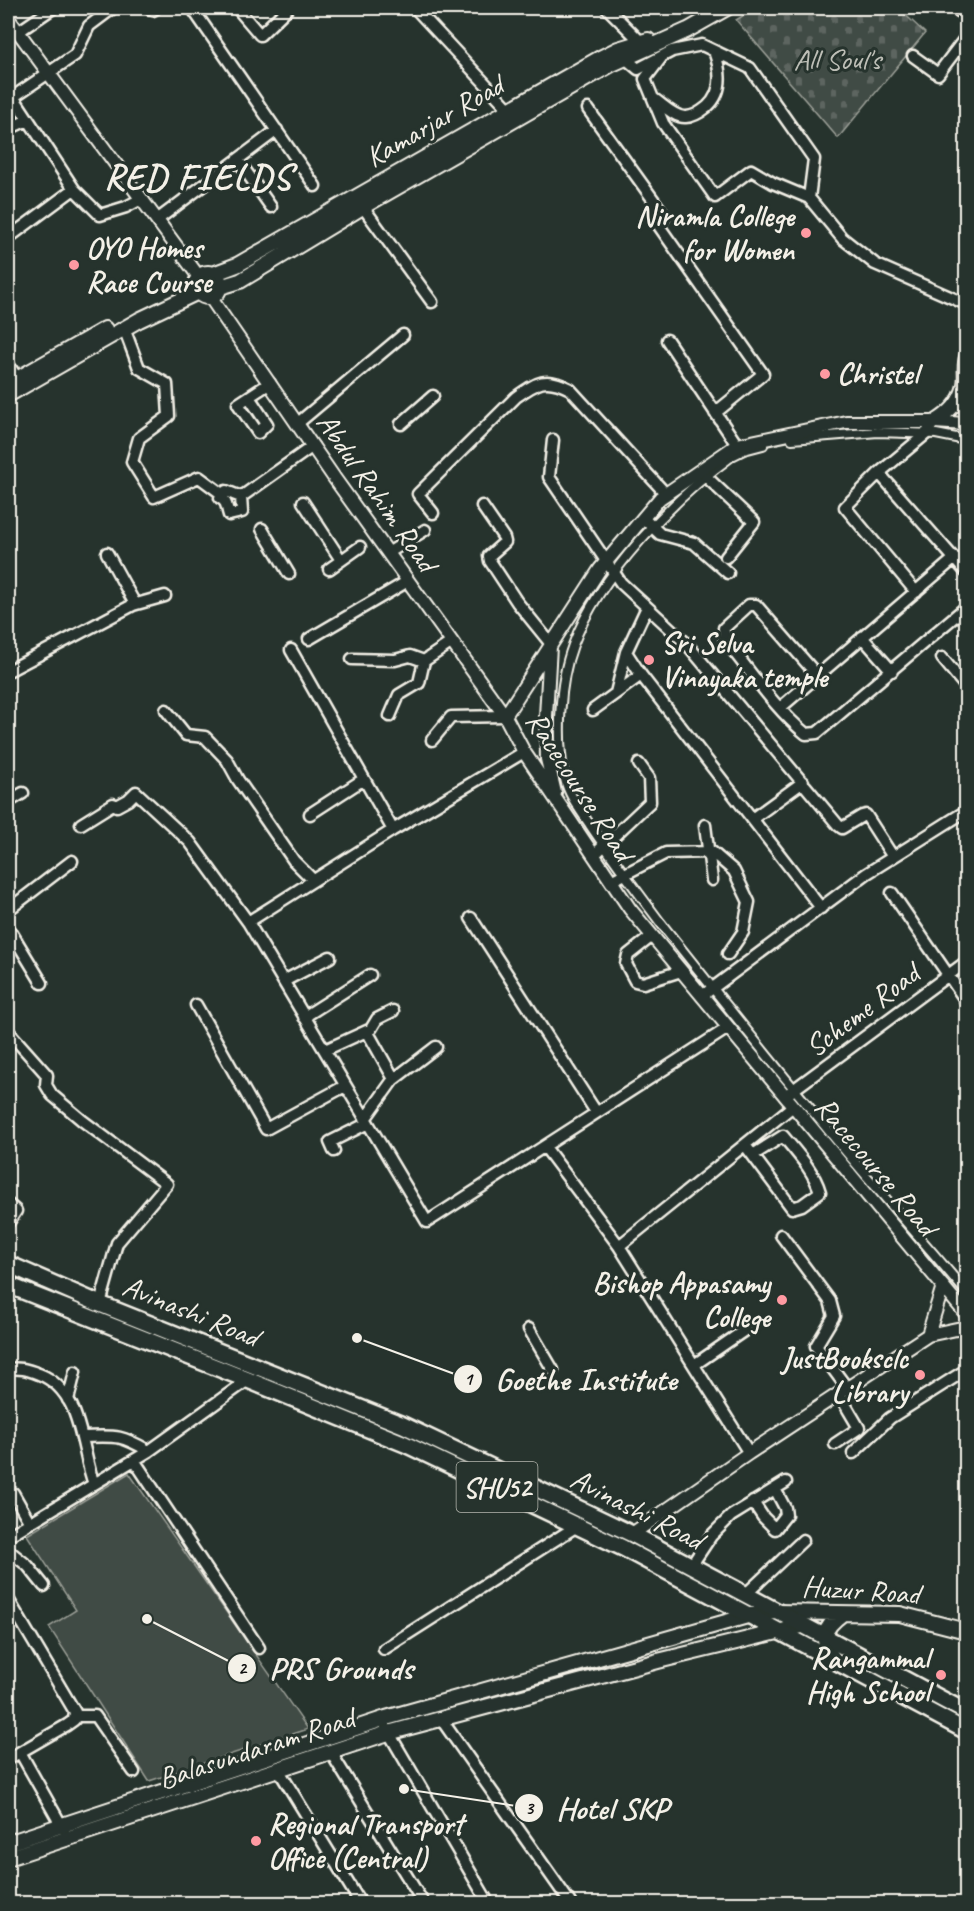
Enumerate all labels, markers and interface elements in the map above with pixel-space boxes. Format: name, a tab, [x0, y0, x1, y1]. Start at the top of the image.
park label: All Soul's	[793, 40, 883, 78]
street label: Kamarjar Road	[358, 64, 513, 176]
district label: RED FIELDS	[104, 154, 299, 200]
place label: Niramla College for Women	[636, 197, 796, 269]
marker: Niramla College for Women	[799, 226, 813, 240]
place label: OYO Homes Race Course	[86, 229, 214, 301]
marker: OYO Homes Race Course	[67, 258, 81, 272]
place label: Christel	[837, 355, 924, 393]
marker: Christel	[818, 367, 832, 381]
street label: Abdul Rahim Road	[308, 405, 448, 582]
place label: Sri Selva Vinayaka temple	[661, 624, 829, 697]
marker: Sri Selva Vinayaka temple	[642, 653, 656, 667]
street label: Racecourse Road	[518, 704, 645, 872]
street label: Scheme Road	[797, 952, 930, 1065]
street label: Racecourse Road	[807, 1088, 948, 1247]
place label: Bishop Appasamy College	[593, 1264, 773, 1336]
street label: Avinashi Road	[117, 1266, 269, 1357]
marker: Bishop Appasamy College	[775, 1293, 789, 1307]
place label: JustBooksclc Library	[779, 1339, 911, 1411]
callout: Goethe Institute	[453, 1354, 688, 1404]
text: Goethe Institute	[495, 1359, 679, 1400]
text: 1	[464, 1368, 474, 1390]
marker: JustBooksclc Library	[913, 1368, 927, 1382]
street label: Avinashi Road	[564, 1459, 713, 1560]
road number: SHU52	[456, 1462, 538, 1512]
street label: Huzur Road	[801, 1567, 925, 1613]
place label: Rangammal High School	[806, 1639, 935, 1711]
callout: PRS Grounds	[227, 1643, 425, 1693]
text: PRS Grounds	[269, 1648, 416, 1689]
text: 2	[238, 1657, 248, 1679]
marker: Rangammal High School	[934, 1668, 948, 1682]
street label: Balasundaram Road	[153, 1697, 363, 1798]
callout: Hotel SKP	[514, 1783, 680, 1833]
text: Hotel SKP	[556, 1788, 673, 1829]
text: 3	[525, 1797, 535, 1819]
place label: Regional Transport Office (Central)	[268, 1805, 468, 1877]
marker: Regional Transport Office (Central)	[249, 1834, 263, 1848]

